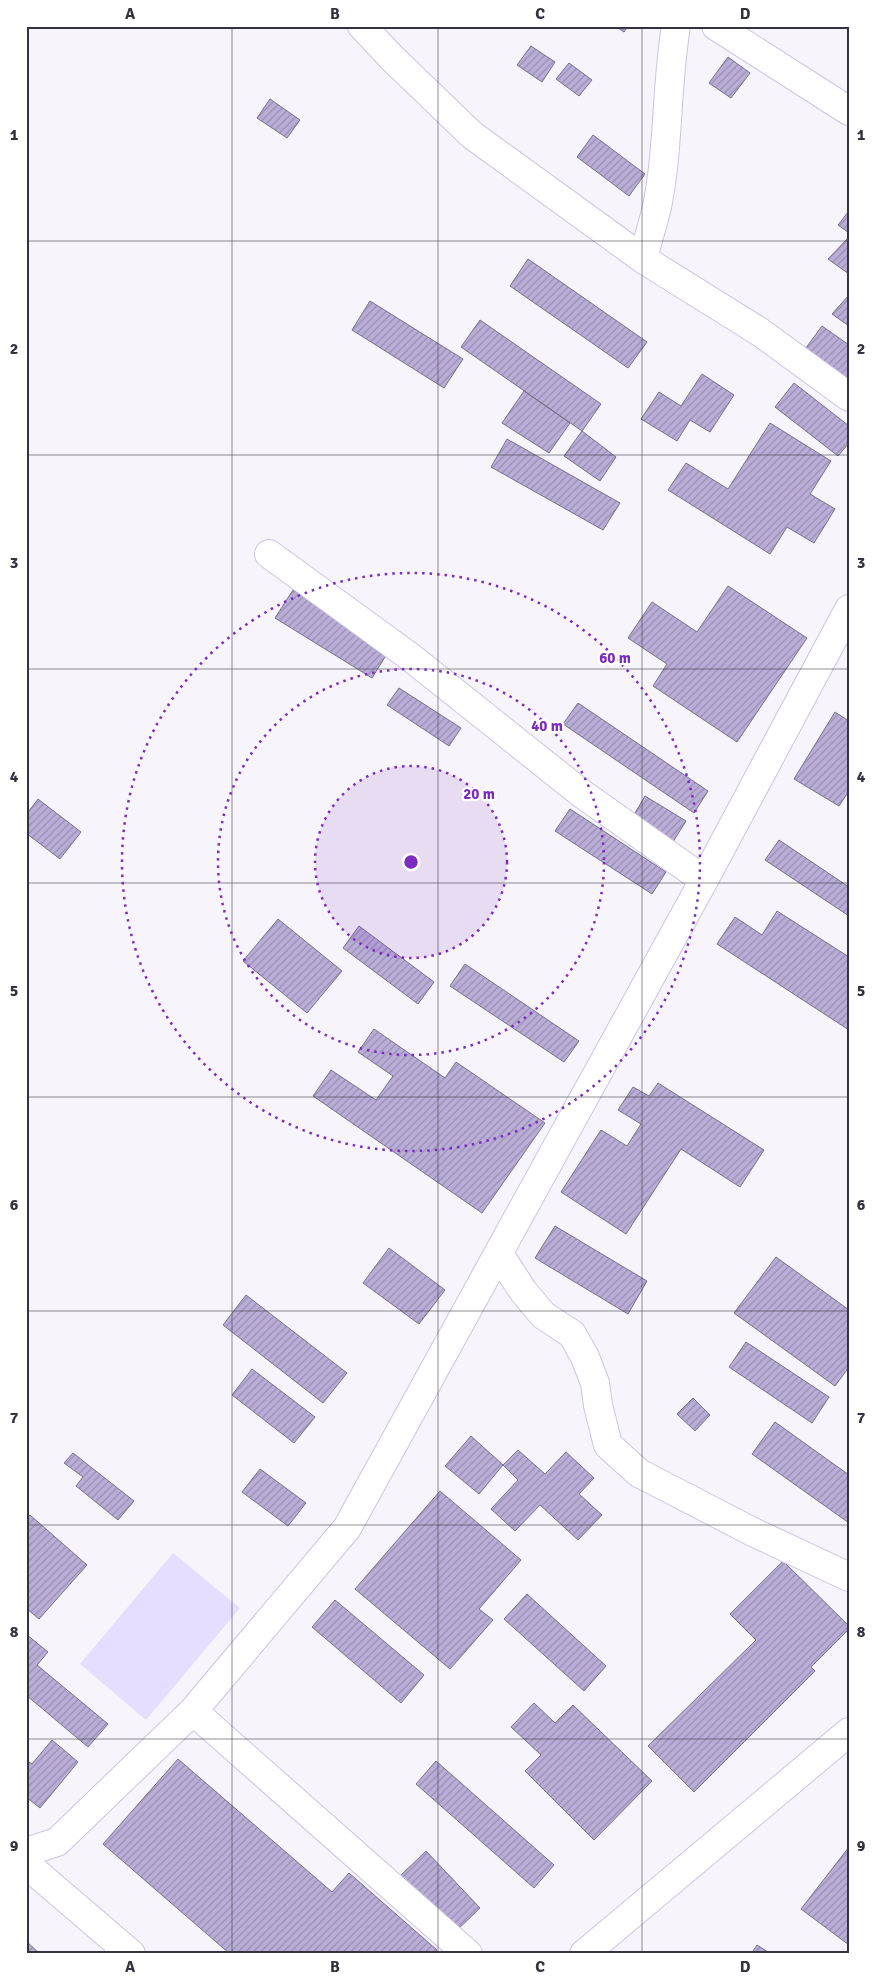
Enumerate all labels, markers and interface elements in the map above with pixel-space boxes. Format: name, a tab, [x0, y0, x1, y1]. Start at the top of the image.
text: A	[125, 4, 136, 24]
text: B	[330, 4, 340, 24]
text: C	[535, 4, 545, 24]
text: D	[740, 4, 751, 24]
text: 1	[10, 125, 19, 145]
text: 1	[857, 125, 866, 145]
text: 2	[10, 339, 18, 359]
text: 2	[857, 339, 865, 359]
text: 3	[10, 553, 18, 573]
text: 3	[857, 553, 865, 573]
text: 60 m	[599, 649, 631, 667]
text: 40 m	[531, 717, 563, 735]
text: 4	[10, 767, 19, 787]
text: 4	[857, 767, 866, 787]
text: 20 m	[463, 785, 495, 803]
centre of rings	[402, 853, 420, 871]
text: 5	[10, 981, 18, 1001]
text: 5	[857, 981, 865, 1001]
text: 6	[10, 1195, 19, 1215]
text: 6	[857, 1195, 866, 1215]
text: 7	[10, 1408, 19, 1428]
text: 7	[857, 1408, 866, 1428]
text: 8	[10, 1622, 19, 1642]
text: 8	[857, 1622, 866, 1642]
text: 9	[10, 1836, 19, 1856]
text: 9	[857, 1836, 866, 1856]
text: A	[125, 1957, 136, 1977]
text: B	[330, 1957, 340, 1977]
text: C	[535, 1957, 545, 1977]
text: D	[740, 1957, 751, 1977]

